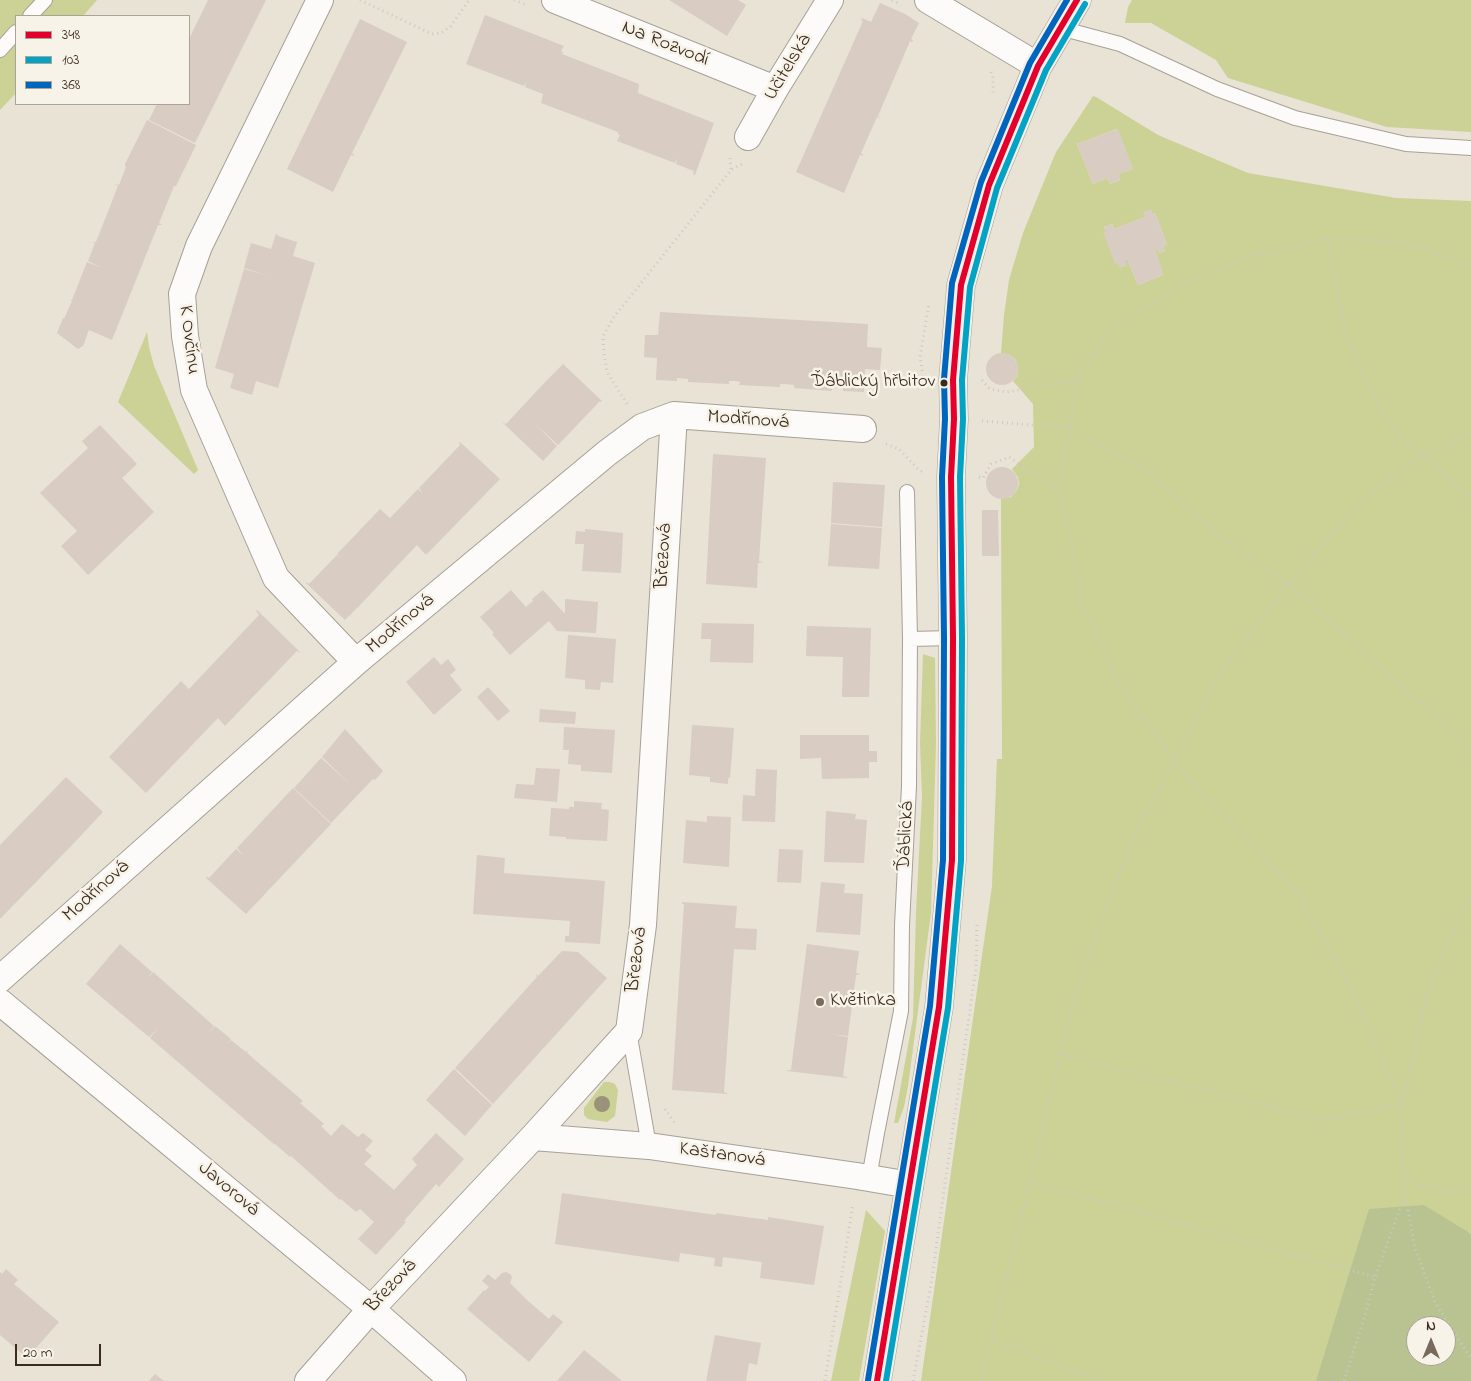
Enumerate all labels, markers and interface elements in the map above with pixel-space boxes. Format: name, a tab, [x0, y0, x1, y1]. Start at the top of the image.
legend	[15, 15, 190, 105]
street label: Na Rozvodí	[618, 17, 712, 73]
text: 348	[62, 24, 80, 46]
street label: Učitelská	[760, 30, 818, 106]
text: 103	[62, 49, 79, 71]
text: 368	[62, 74, 80, 96]
street label: K Ovčínu	[172, 304, 204, 376]
place label: Ďáblický hřbitov	[811, 372, 935, 394]
marker: Ďáblický hřbitov	[939, 378, 949, 388]
street label: Modřínová	[706, 406, 790, 436]
street label: Březová	[651, 523, 679, 589]
street label: Modřínová	[362, 590, 440, 660]
street label: Ďáblická	[893, 801, 921, 871]
street label: Modřínová	[59, 856, 135, 928]
street label: Březová	[622, 926, 654, 994]
place label: Květinka	[830, 990, 896, 1014]
marker: Květinka	[814, 996, 826, 1008]
street label: Kaštanová	[678, 1138, 766, 1174]
street label: Javorová	[192, 1157, 264, 1223]
street label: Březová	[361, 1255, 423, 1319]
north arrow	[1406, 1316, 1456, 1366]
text: N	[1426, 1316, 1436, 1337]
scale bar	[18, 1334, 104, 1366]
text: 20 m	[23, 1342, 52, 1364]

